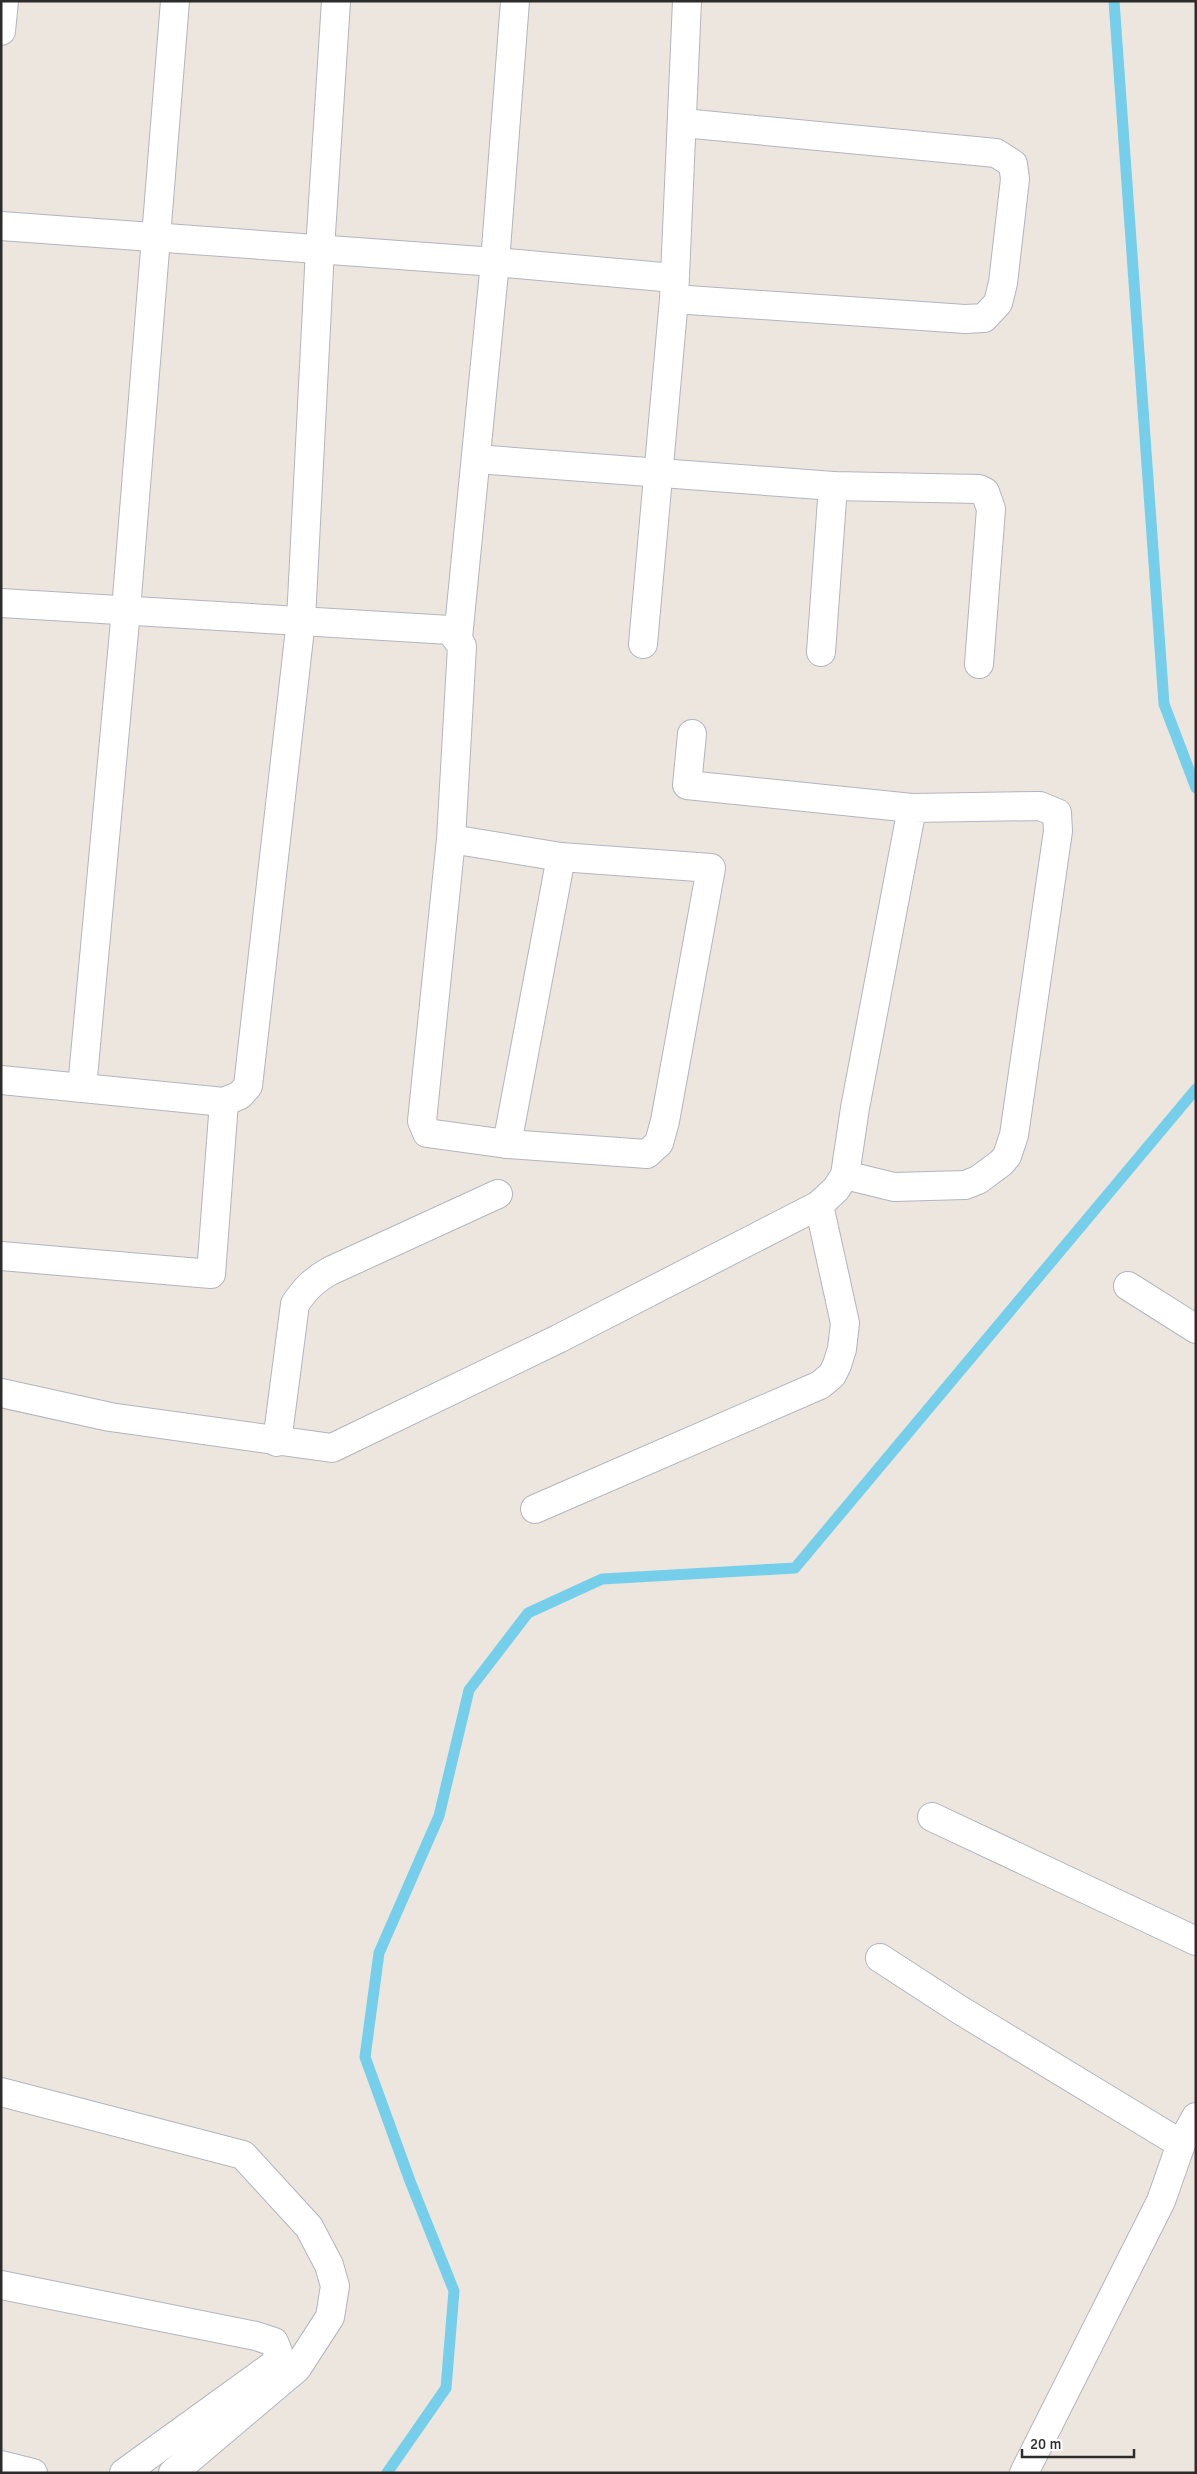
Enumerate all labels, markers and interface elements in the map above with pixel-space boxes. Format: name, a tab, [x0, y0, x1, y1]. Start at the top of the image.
scale bar	[1022, 2426, 1134, 2458]
text: 20 m	[1030, 2435, 1061, 2453]

